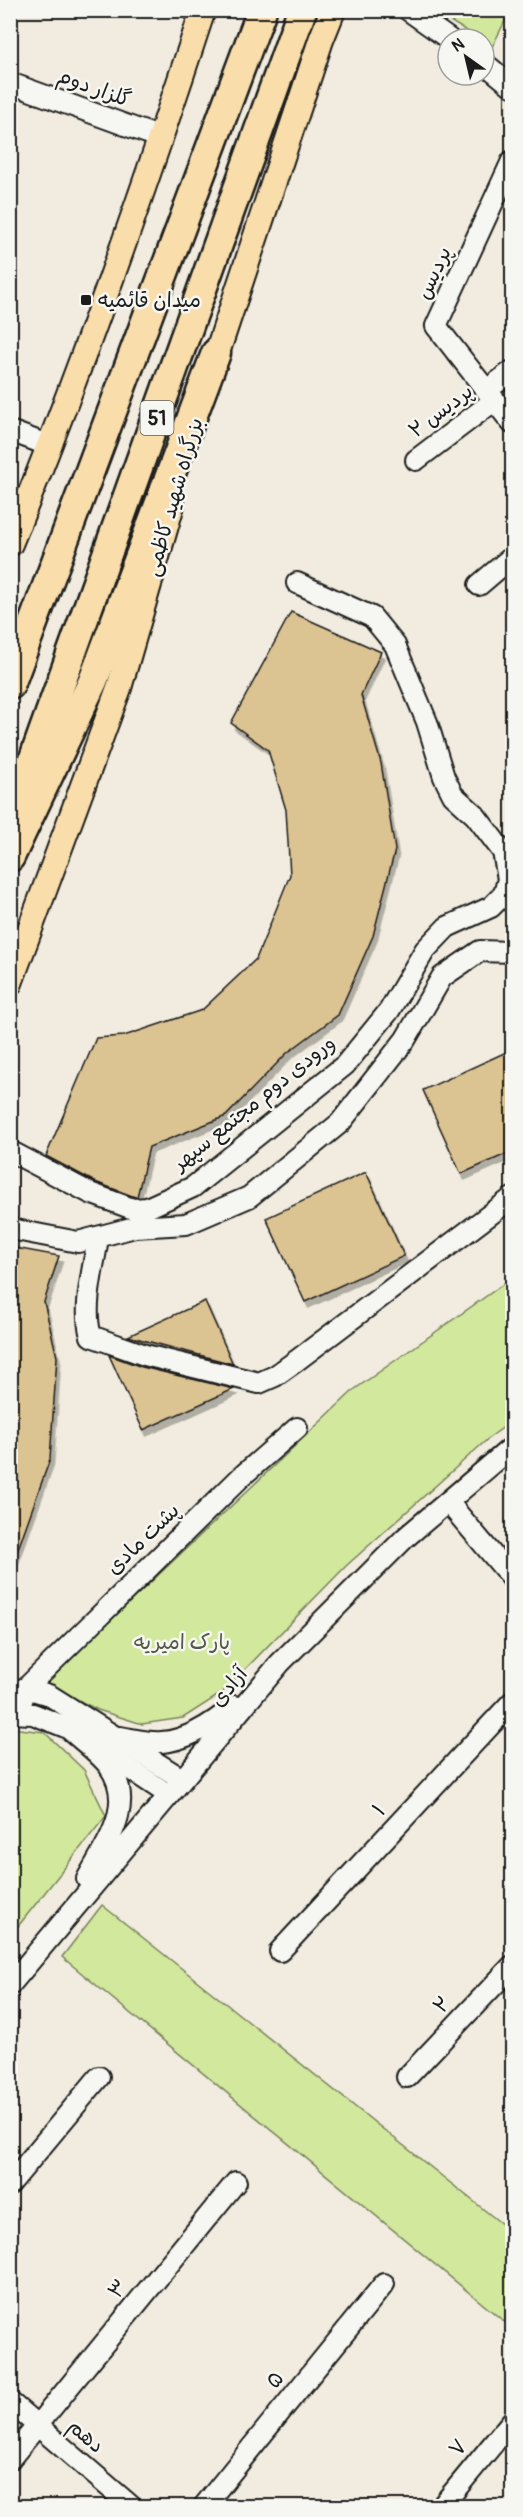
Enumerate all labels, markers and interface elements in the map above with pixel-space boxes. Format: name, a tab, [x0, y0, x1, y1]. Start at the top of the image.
north arrow	[436, 27, 496, 87]
text: N	[448, 34, 468, 57]
street label: گلزار دوم	[53, 62, 134, 116]
street label: پردیس	[410, 242, 458, 304]
place label: میدان قائمیه	[98, 287, 201, 314]
marker: میدان قائمیه	[79, 293, 93, 307]
street label: پردیس ۲	[403, 378, 479, 444]
road number: 51	[140, 401, 174, 435]
street label: بزرگراه شهید کاظمی	[138, 414, 210, 580]
street label: ورودی دوم مجتمع سپهر	[166, 1029, 342, 1180]
street label: پشت مادی	[101, 1497, 185, 1581]
park label: پارک امیریه	[134, 1629, 230, 1656]
street label: آزادی	[204, 1661, 254, 1713]
street label: ۱	[367, 1798, 391, 1822]
street label: ۲	[427, 1991, 457, 2019]
street label: ۳	[102, 2274, 134, 2304]
street label: ۵	[260, 2366, 290, 2394]
street label: دهم	[61, 2413, 110, 2461]
street label: ۷	[443, 2434, 473, 2462]

